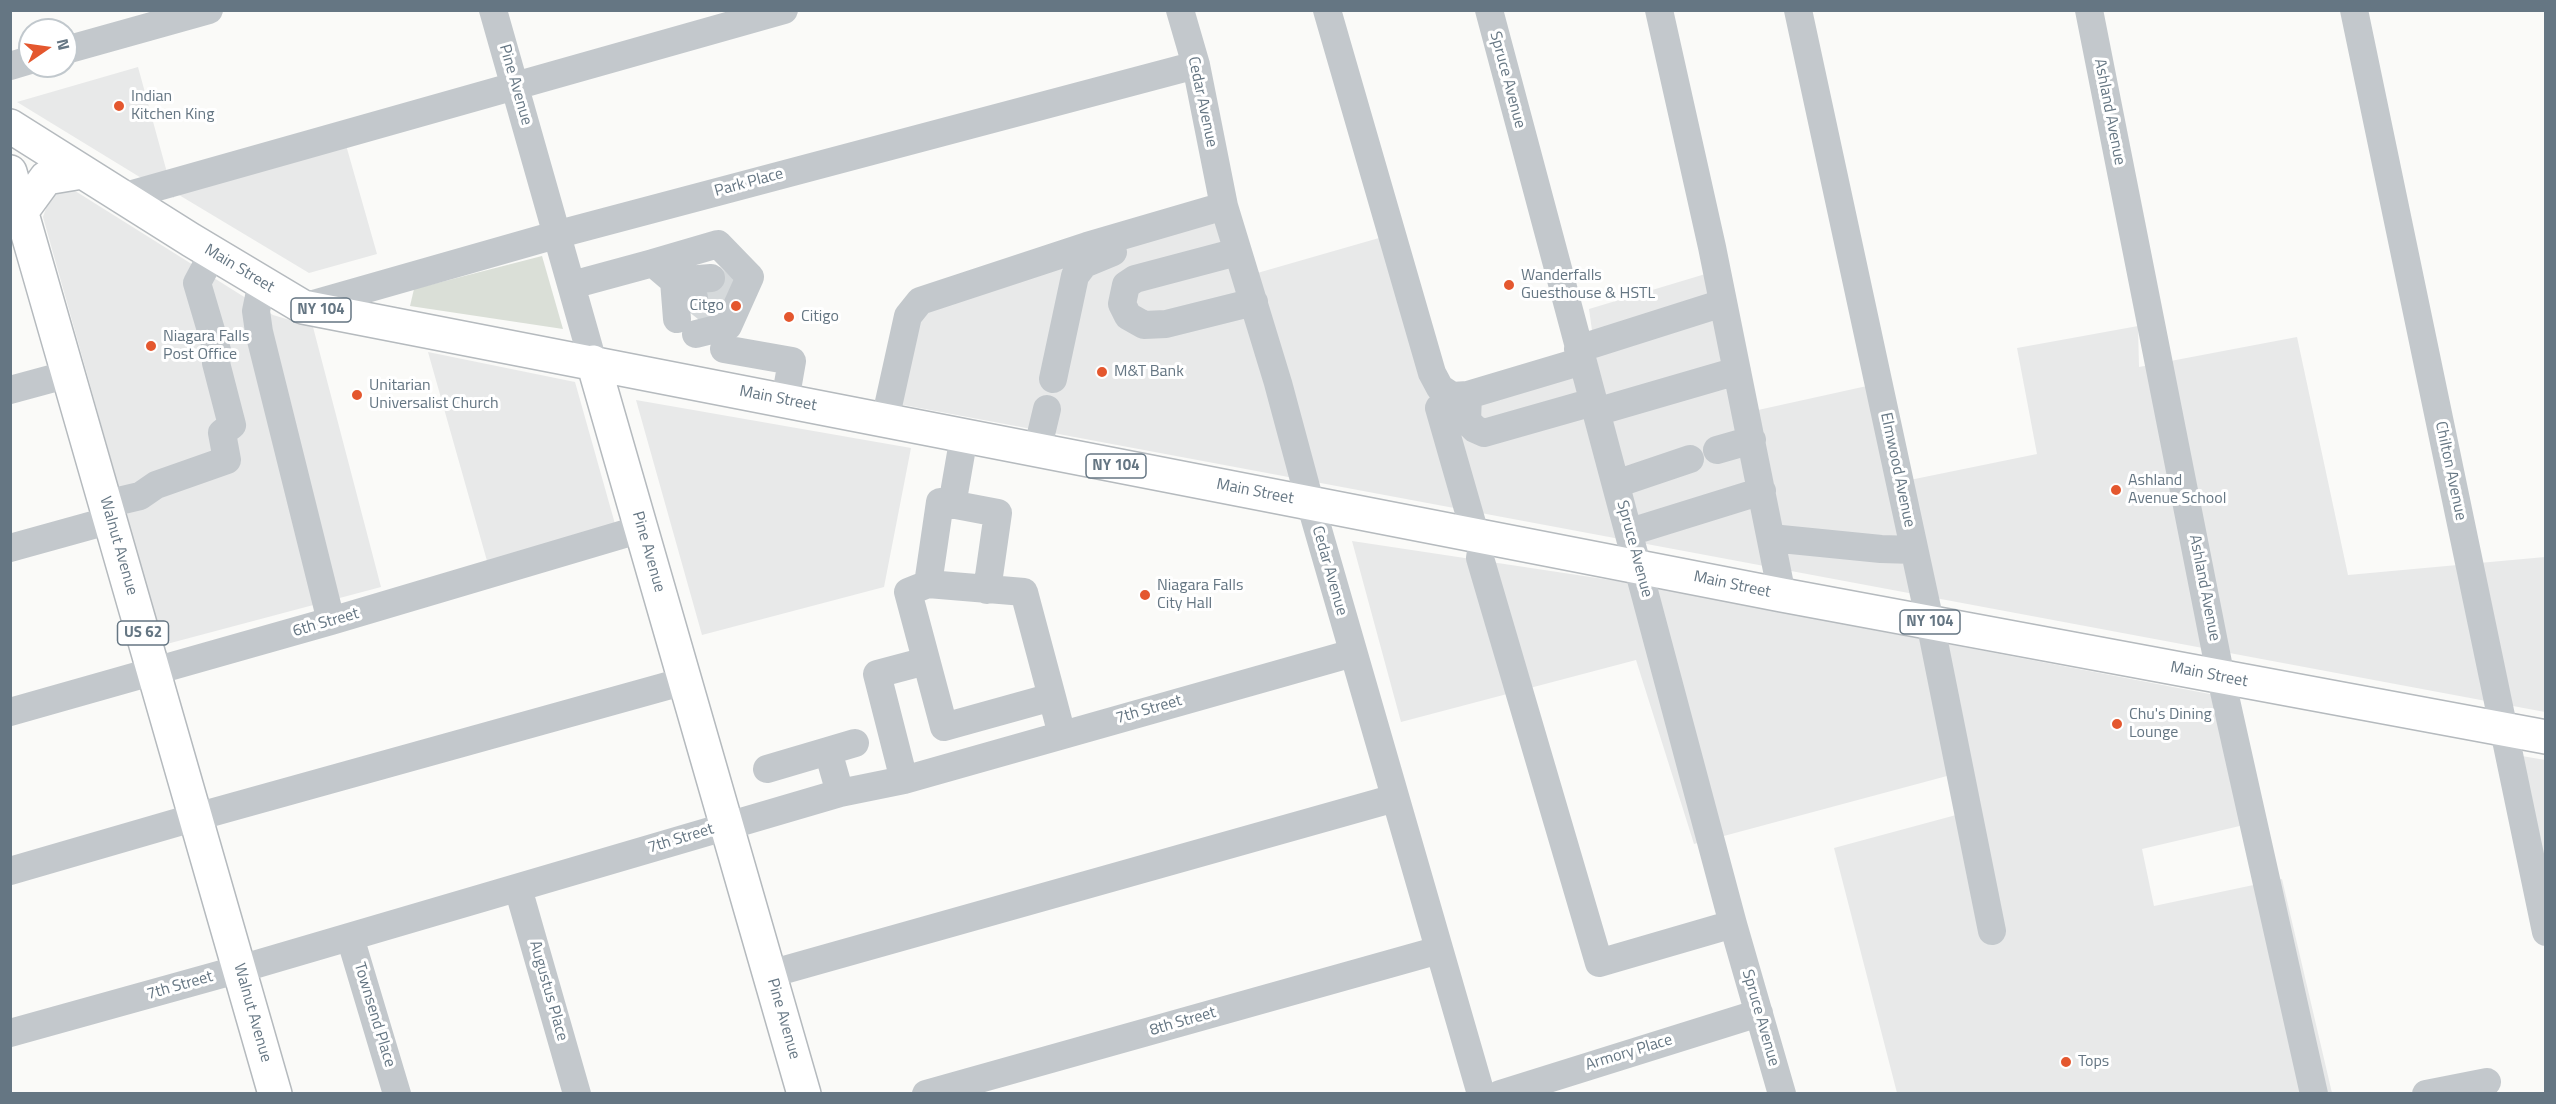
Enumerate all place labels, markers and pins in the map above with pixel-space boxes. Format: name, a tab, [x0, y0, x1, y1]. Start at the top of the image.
place label: Indian Kitchen King	[131, 87, 214, 125]
marker: Indian Kitchen King	[112, 99, 126, 113]
place label: Wanderfalls Guesthouse & HSTL	[1521, 266, 1655, 304]
marker: Wanderfalls Guesthouse & HSTL	[1502, 278, 1516, 292]
place label: Citgo	[690, 296, 724, 316]
marker: Citgo	[729, 299, 743, 313]
place label: Citigo	[801, 307, 839, 327]
marker: Citigo	[782, 310, 796, 324]
place label: Niagara Falls Post Office	[163, 327, 249, 365]
marker: Niagara Falls Post Office	[144, 339, 158, 353]
place label: M&T Bank	[1114, 362, 1184, 382]
marker: M&T Bank	[1095, 365, 1109, 379]
place label: Unitarian Universalist Church	[369, 376, 499, 414]
marker: Unitarian Universalist Church	[350, 388, 364, 402]
place label: Ashland Avenue School	[2128, 471, 2226, 509]
marker: Ashland Avenue School	[2109, 483, 2123, 497]
place label: Niagara Falls City Hall	[1157, 576, 1243, 614]
marker: Niagara Falls City Hall	[1138, 588, 1152, 602]
place label: Chu's Dining Lounge	[2129, 705, 2212, 743]
marker: Chu's Dining Lounge	[2110, 717, 2124, 731]
place label: Tops	[2078, 1052, 2109, 1072]
marker: Tops	[2059, 1055, 2073, 1069]

